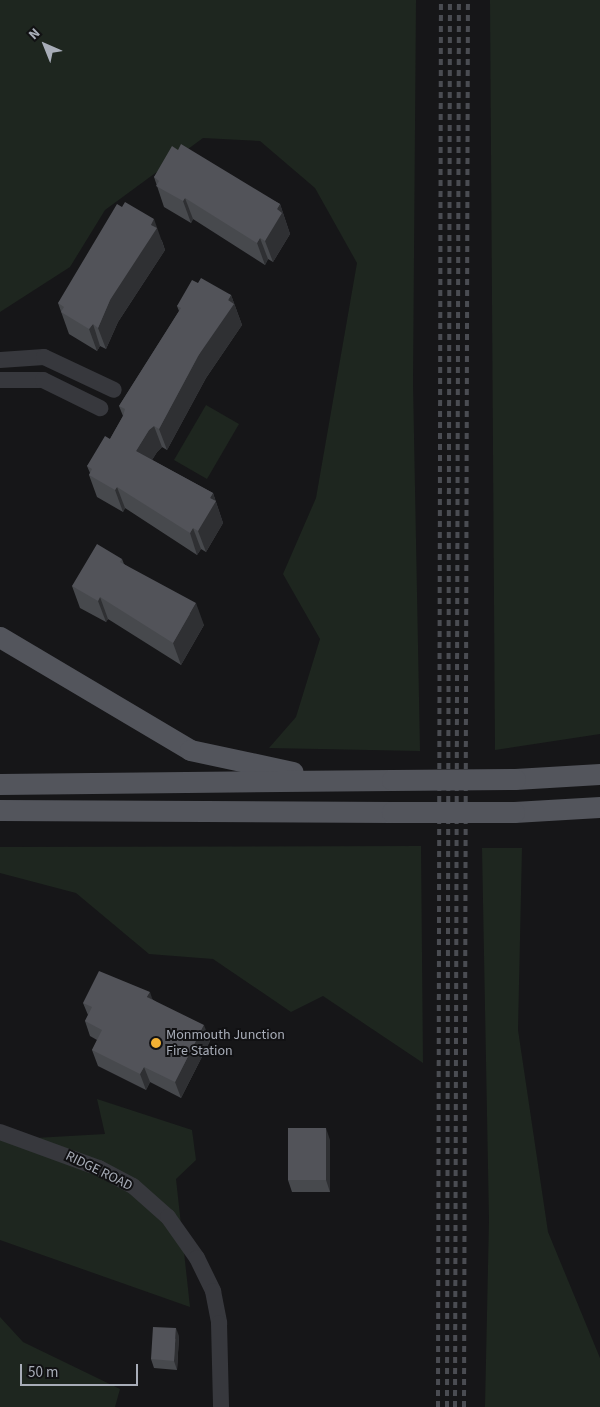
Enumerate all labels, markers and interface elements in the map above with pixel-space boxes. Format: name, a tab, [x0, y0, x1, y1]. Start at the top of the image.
north arrow	[20, 20, 70, 70]
text: N	[24, 24, 45, 45]
place label: Monmouth Junction Fire Station	[166, 1027, 285, 1060]
marker: Monmouth Junction Fire Station	[150, 1037, 162, 1049]
street label: RIDGE ROAD	[63, 1148, 135, 1194]
scale bar	[22, 1354, 140, 1386]
text: 50 m	[28, 1362, 58, 1383]

